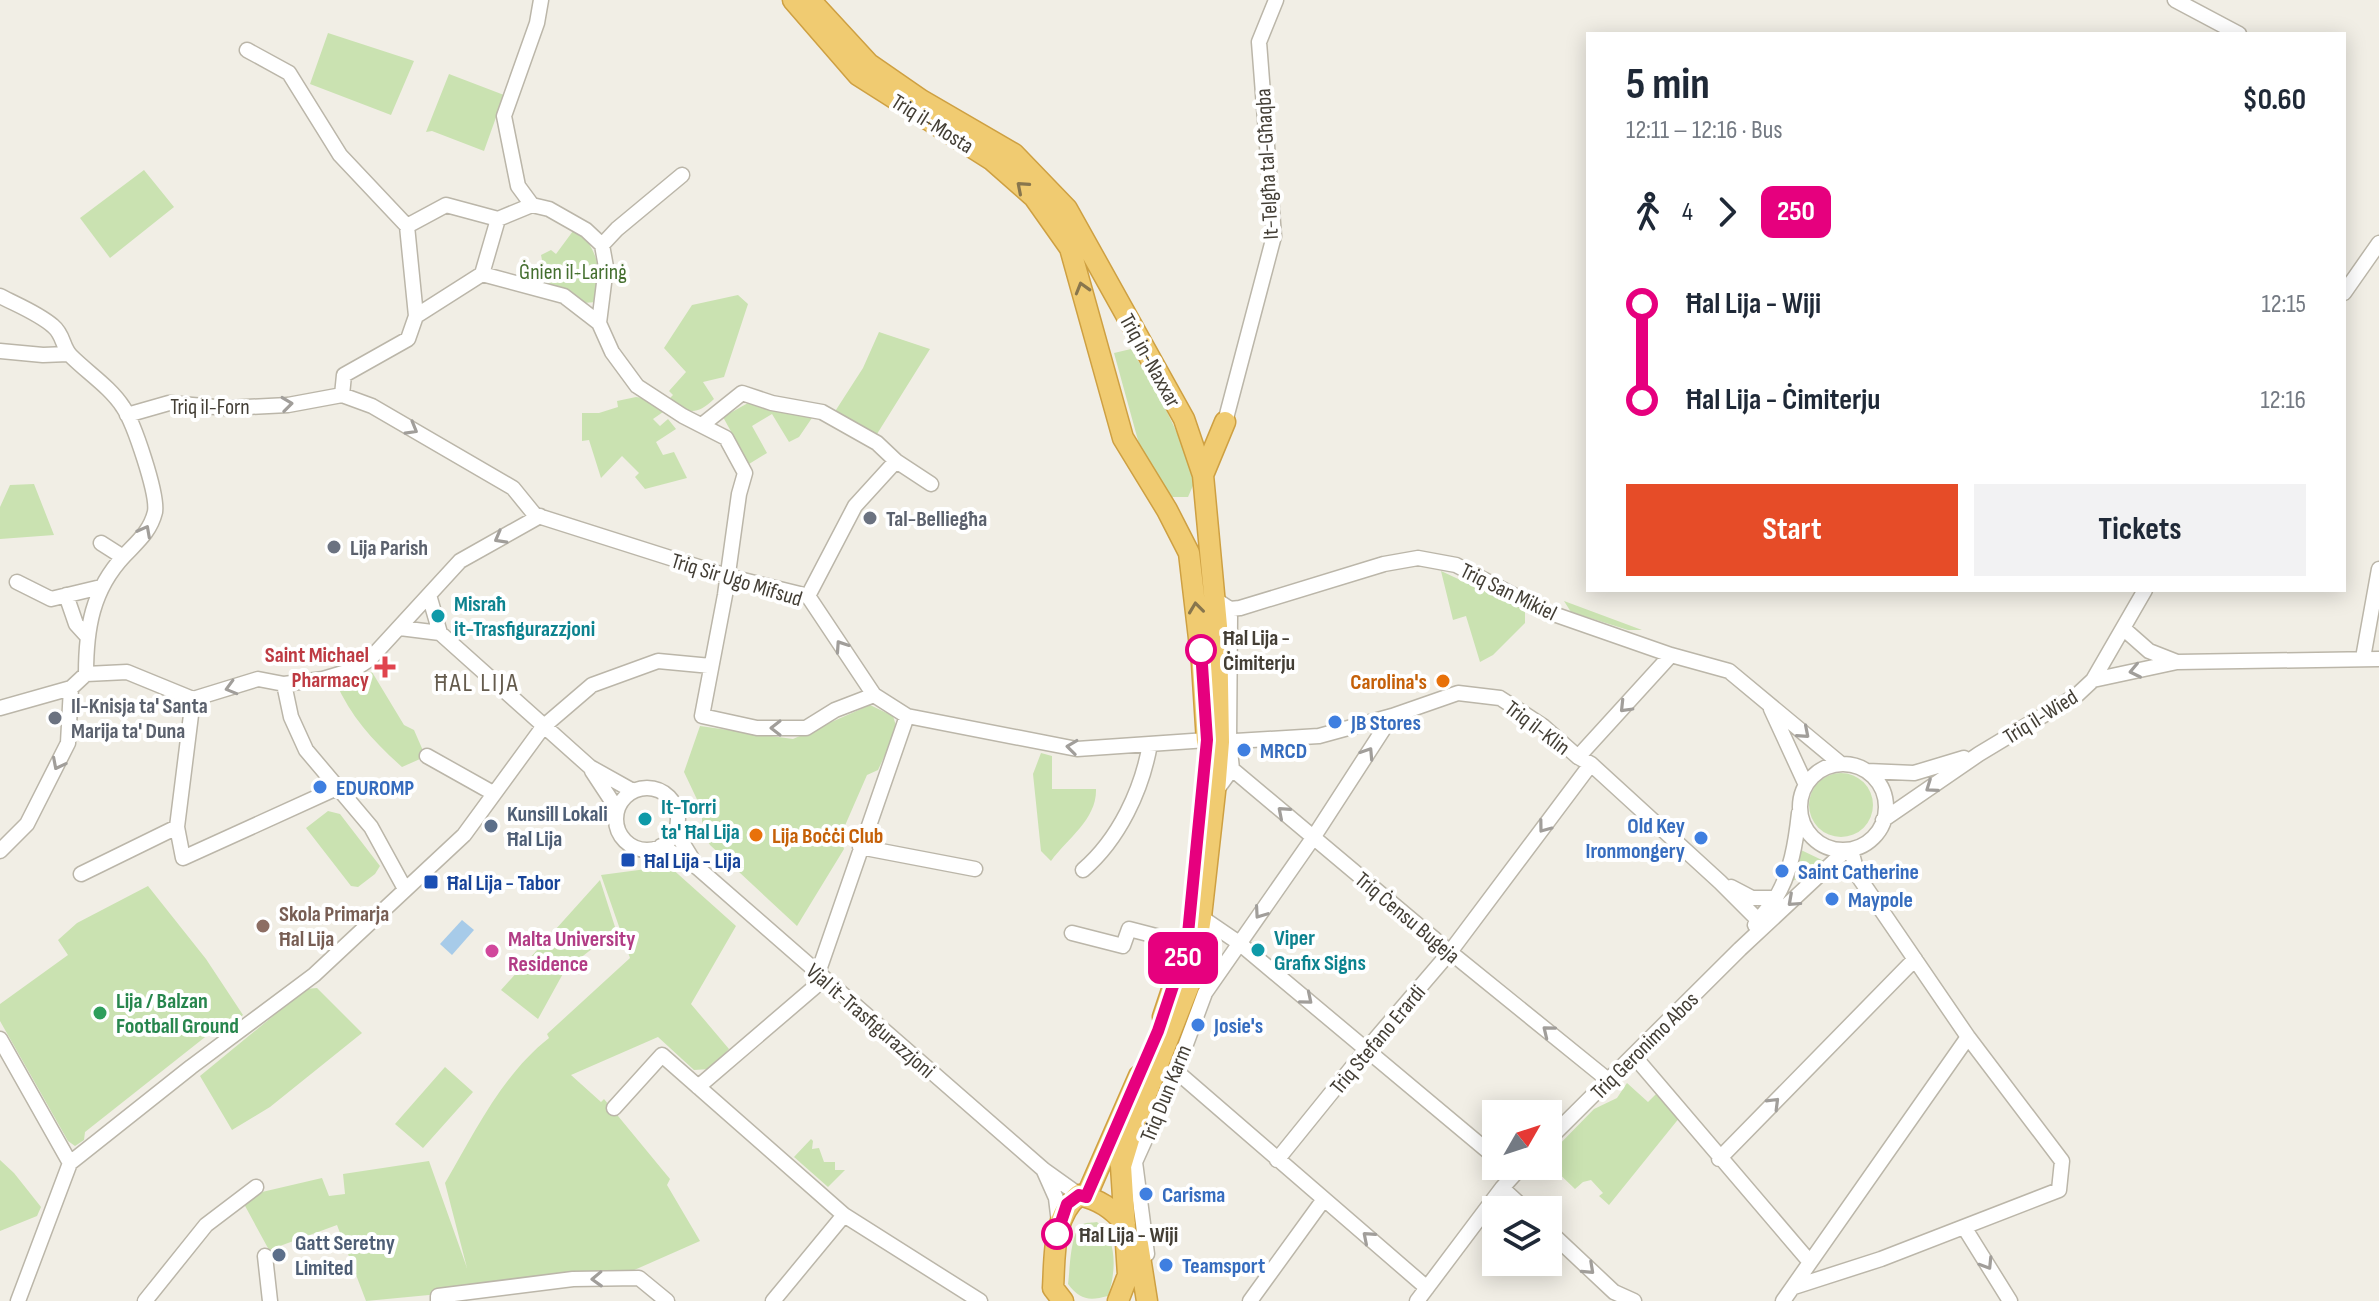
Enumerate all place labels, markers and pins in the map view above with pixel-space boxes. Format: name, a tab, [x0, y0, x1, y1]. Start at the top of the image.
place label: Tal-Belliegħa	[886, 506, 987, 533]
marker: Tal-Belliegħa	[861, 509, 879, 527]
place label: Lija Parish	[350, 535, 428, 562]
marker: Lija Parish	[325, 538, 343, 556]
place label: Misraħ it-Trasfigurazzjoni	[454, 591, 595, 643]
marker: Misraħ it-Trasfigurazzjoni	[429, 607, 447, 625]
place label: Ħal Lija - Ċimiterju	[1223, 625, 1295, 677]
marker: Ħal Lija - Ċimiterju	[1186, 635, 1216, 665]
place label: Saint Michael Pharmacy	[265, 642, 369, 694]
marker: Saint Michael Pharmacy	[376, 658, 394, 676]
place label: Carolina's	[1350, 669, 1427, 696]
marker: Carolina's	[1434, 672, 1452, 690]
place label: Il-Knisja ta' Santa Marija ta' Duna	[71, 693, 208, 745]
marker: Il-Knisja ta' Santa Marija ta' Duna	[46, 709, 64, 727]
place label: JB Stores	[1350, 710, 1421, 737]
marker: JB Stores	[1326, 713, 1344, 731]
place label: MRCD	[1260, 738, 1307, 765]
marker: MRCD	[1235, 741, 1253, 759]
place label: EDUROMP	[336, 775, 414, 802]
marker: EDUROMP	[311, 778, 329, 796]
place label: It-Torri ta' Ħal Lija	[661, 794, 740, 846]
place label: Kunsill Lokali Ħal Lija	[507, 801, 608, 853]
marker: It-Torri ta' Ħal Lija	[636, 810, 654, 828]
place label: Old Key Ironmongery	[1586, 813, 1685, 865]
marker: Kunsill Lokali Ħal Lija	[482, 817, 500, 835]
place label: Lija Boċċi Club	[772, 823, 883, 850]
marker: Lija Boċċi Club	[747, 826, 765, 844]
marker: Old Key Ironmongery	[1692, 829, 1710, 847]
place label: Ħal Lija - Lija	[644, 848, 741, 875]
marker: Ħal Lija - Lija	[619, 851, 637, 869]
place label: Saint Catherine	[1798, 859, 1919, 886]
marker: Saint Catherine	[1773, 862, 1791, 880]
place label: Ħal Lija - Tabor	[447, 870, 561, 897]
marker: Ħal Lija - Tabor	[422, 873, 440, 891]
place label: Maypole	[1848, 887, 1913, 914]
marker: Maypole	[1823, 890, 1841, 908]
place label: Skola Primarja Ħal Lija	[279, 901, 389, 953]
marker: Skola Primarja Ħal Lija	[254, 917, 272, 935]
place label: Viper Grafix Signs	[1274, 925, 1366, 977]
place label: Malta University Residence	[508, 926, 635, 978]
marker: Viper Grafix Signs	[1249, 941, 1267, 959]
marker: Malta University Residence	[483, 942, 501, 960]
place label: Lija / Balzan Football Ground	[116, 988, 239, 1040]
marker: Lija / Balzan Football Ground	[91, 1004, 109, 1022]
place label: Josie's	[1213, 1013, 1263, 1040]
marker: Josie's	[1189, 1016, 1207, 1034]
place label: Carisma	[1162, 1182, 1225, 1209]
marker: Carisma	[1137, 1185, 1155, 1203]
marker: Ħal Lija - Wiji	[1042, 1219, 1072, 1249]
place label: Ħal Lija - Wiji	[1079, 1222, 1178, 1249]
place label: Gatt Seretny Limited	[295, 1230, 395, 1282]
marker: Gatt Seretny Limited	[270, 1246, 288, 1264]
place label: Teamsport	[1182, 1253, 1265, 1280]
marker: Teamsport	[1157, 1256, 1175, 1274]

